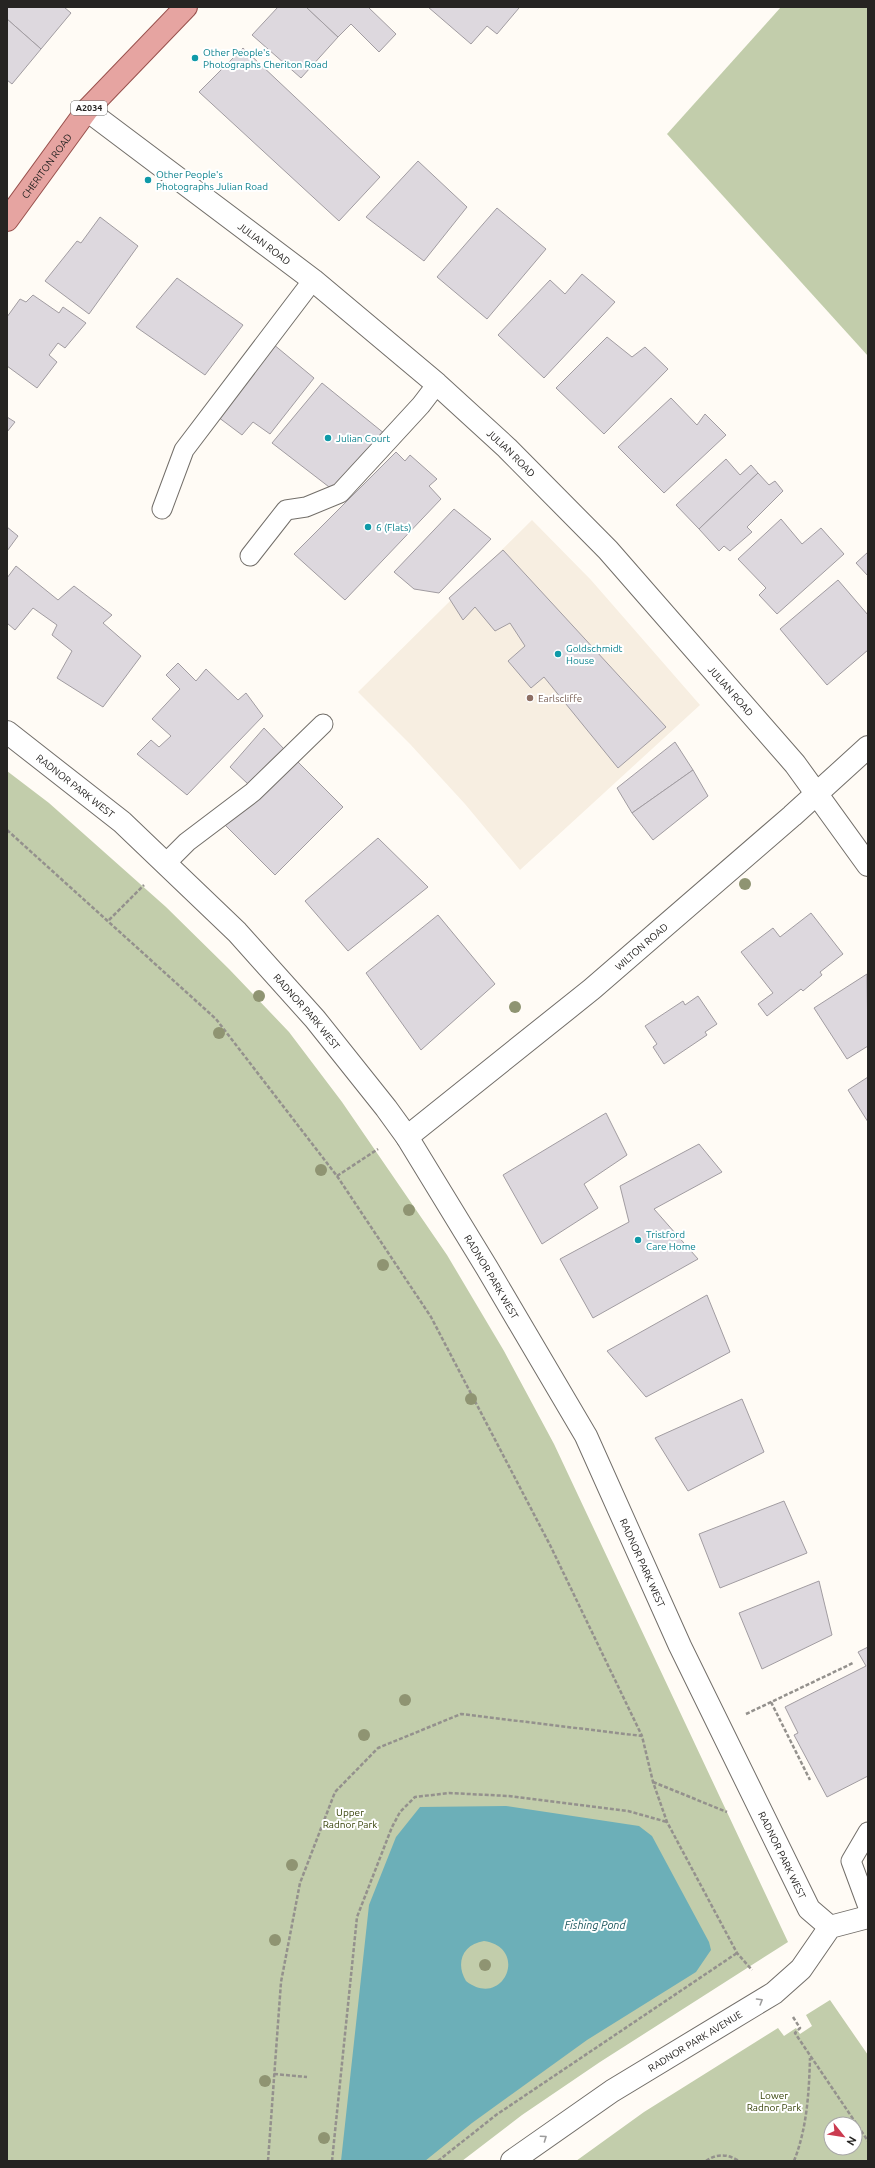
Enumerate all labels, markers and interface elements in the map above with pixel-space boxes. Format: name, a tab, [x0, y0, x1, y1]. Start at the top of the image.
place label: Other People's Photographs Cheriton Road	[203, 47, 328, 70]
marker: Other People's Photographs Cheriton Road	[190, 53, 200, 63]
road number: A2034	[71, 101, 107, 115]
street label: CHERITON ROAD	[20, 131, 74, 201]
place label: Other People's Photographs Julian Road	[156, 169, 268, 192]
marker: Other People's Photographs Julian Road	[143, 175, 153, 185]
street label: JULIAN ROAD	[236, 221, 293, 267]
street label: JULIAN ROAD	[485, 428, 537, 479]
marker: Julian Court	[323, 433, 333, 443]
place label: Julian Court	[336, 433, 390, 444]
marker: 6 (Flats)	[363, 522, 373, 532]
place label: 6 (Flats)	[376, 522, 411, 533]
place label: Goldschmidt House	[566, 643, 623, 666]
marker: Goldschmidt House	[553, 649, 563, 659]
street label: JULIAN ROAD	[706, 664, 755, 718]
marker: Earlscliffe	[525, 693, 535, 703]
place label: Earlscliffe	[538, 693, 582, 704]
street label: RADNOR PARK WEST	[34, 752, 117, 820]
street label: WILTON ROAD	[613, 921, 670, 973]
street label: RADNOR PARK WEST	[271, 972, 342, 1052]
place label: Tristford Care Home	[646, 1229, 696, 1252]
street label: RADNOR PARK WEST	[462, 1233, 521, 1321]
marker: Tristford Care Home	[633, 1235, 643, 1245]
street label: RADNOR PARK WEST	[618, 1517, 667, 1609]
park label: Upper Radnor Park	[323, 1807, 377, 1830]
street label: RADNOR PARK WEST	[756, 1810, 808, 1901]
water label: Fishing Pond	[564, 1919, 626, 1931]
one-way arrow	[756, 1999, 763, 2006]
street label: RADNOR PARK AVENUE	[646, 2008, 744, 2074]
park label: Lower Radnor Park	[747, 2090, 801, 2113]
north arrow	[823, 2116, 863, 2156]
text: N	[844, 2134, 859, 2148]
one-way arrow	[540, 2136, 547, 2143]

